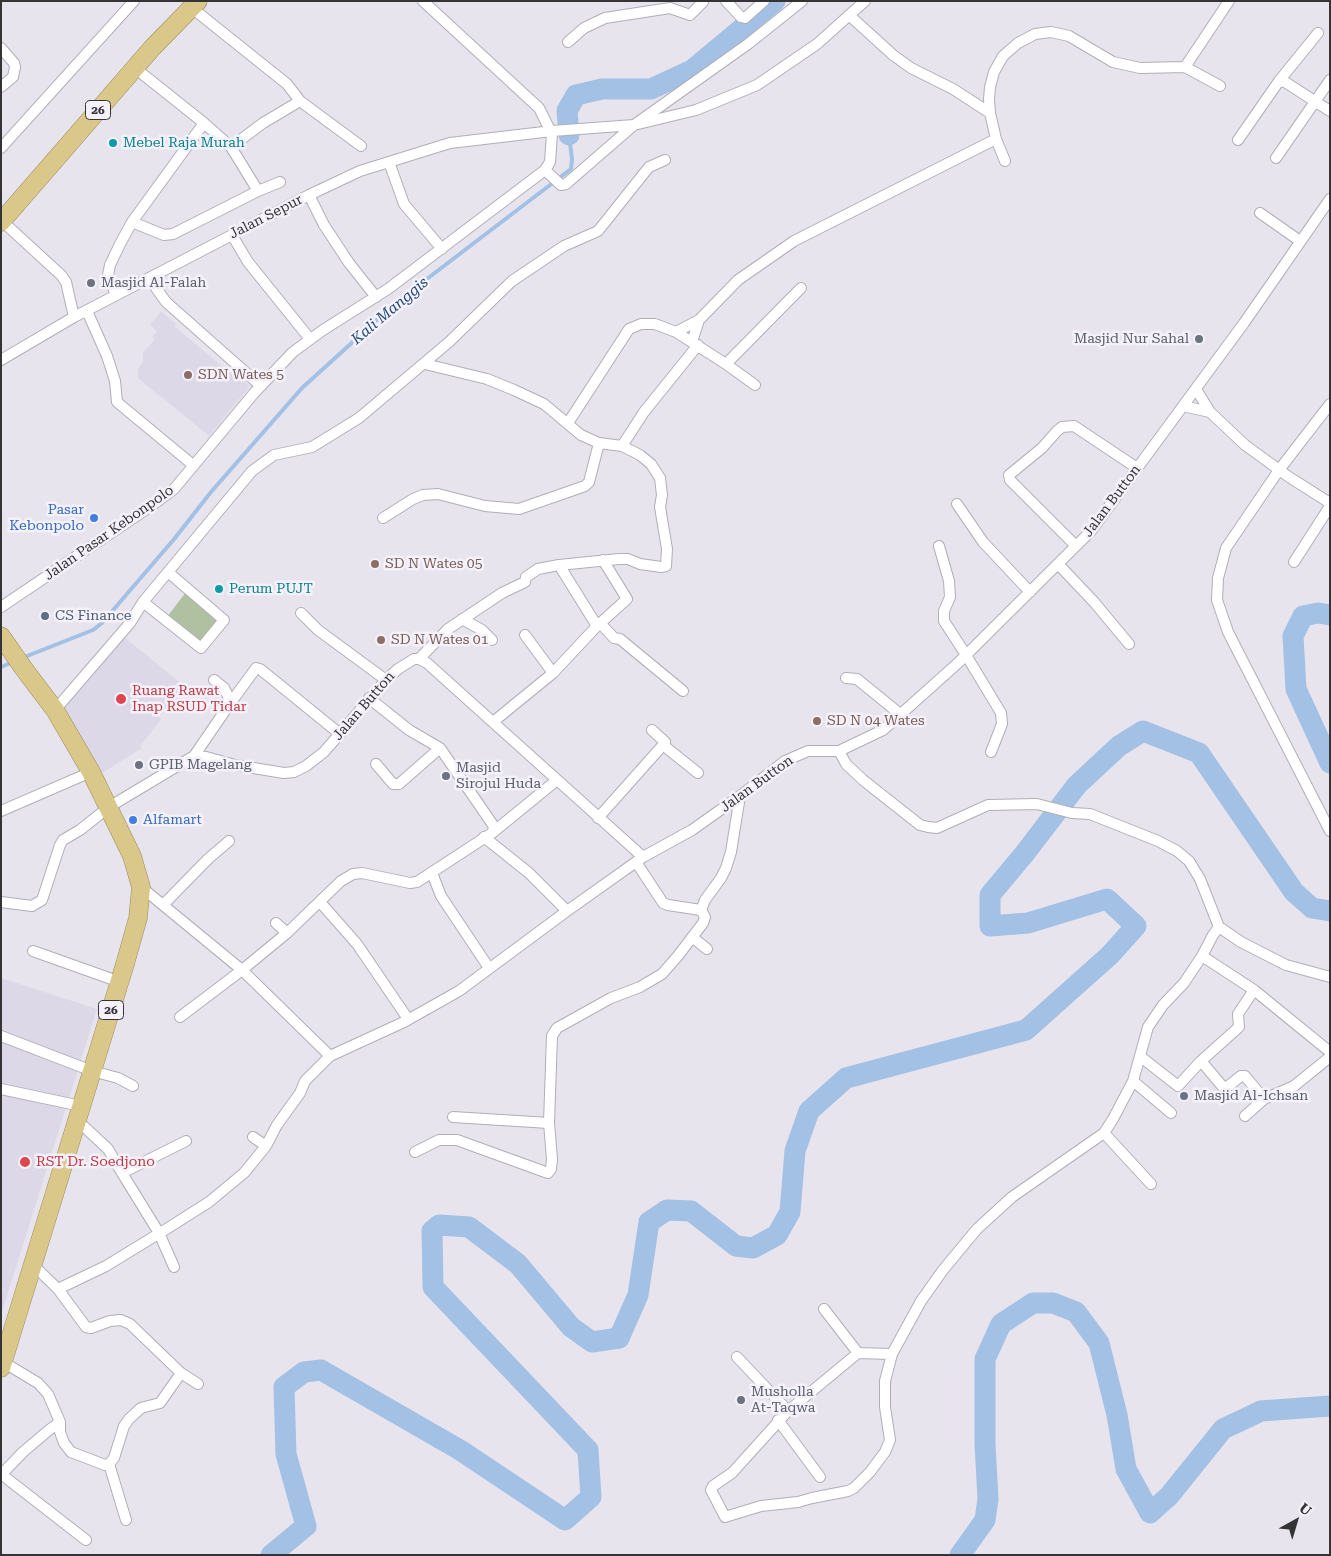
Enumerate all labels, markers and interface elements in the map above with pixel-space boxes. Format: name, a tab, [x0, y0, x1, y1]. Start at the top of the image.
road number: 26	[86, 100, 110, 120]
place label: Mebel Raja Murah	[123, 135, 245, 151]
marker: Mebel Raja Murah	[107, 137, 119, 149]
street label: Jalan Sepur	[227, 191, 305, 243]
water label: Kali Manggis	[348, 274, 432, 348]
place label: Masjid Al-Falah	[101, 275, 206, 291]
marker: Masjid Al-Falah	[85, 277, 97, 289]
place label: Masjid Nur Sahal	[1074, 331, 1189, 347]
marker: Masjid Nur Sahal	[1193, 333, 1205, 345]
place label: SDN Wates 5	[198, 367, 284, 383]
marker: SDN Wates 5	[182, 369, 194, 381]
street label: Jalan Button	[1080, 462, 1144, 540]
street label: Jalan Pasar Kebonpolo	[41, 482, 177, 584]
place label: Pasar Kebonpolo	[9, 502, 84, 534]
marker: Pasar Kebonpolo	[88, 512, 100, 524]
place label: SD N Wates 05	[385, 556, 483, 572]
marker: SD N Wates 05	[369, 558, 381, 570]
place label: Perum PUJT	[229, 581, 313, 597]
marker: Perum PUJT	[213, 583, 225, 595]
place label: CS Finance	[55, 608, 131, 624]
marker: CS Finance	[39, 610, 51, 622]
place label: SD N Wates 01	[391, 632, 489, 648]
marker: SD N Wates 01	[375, 634, 387, 646]
street label: Jalan Button	[330, 668, 398, 744]
place label: Ruang Rawat Inap RSUD Tidar	[132, 683, 247, 716]
marker: Ruang Rawat Inap RSUD Tidar	[114, 692, 128, 706]
place label: SD N 04 Wates	[827, 713, 925, 729]
marker: SD N 04 Wates	[811, 715, 823, 727]
street label: Jalan Button	[717, 752, 797, 816]
place label: GPIB Magelang	[149, 757, 252, 773]
marker: GPIB Magelang	[133, 759, 145, 771]
place label: Masjid Sirojul Huda	[456, 760, 541, 792]
marker: Masjid Sirojul Huda	[440, 770, 452, 782]
place label: Alfamart	[143, 812, 202, 828]
marker: Alfamart	[127, 814, 139, 826]
road number: 26	[98, 1000, 124, 1020]
place label: Masjid Al-Ichsan	[1194, 1088, 1308, 1104]
marker: Masjid Al-Ichsan	[1178, 1090, 1190, 1102]
place label: RST Dr. Soedjono	[36, 1154, 155, 1170]
marker: RST Dr. Soedjono	[18, 1155, 32, 1169]
place label: Musholla At-Taqwa	[751, 1384, 815, 1416]
marker: Musholla At-Taqwa	[735, 1394, 747, 1406]
north arrow	[1271, 1496, 1321, 1546]
text: U	[1296, 1500, 1315, 1519]

